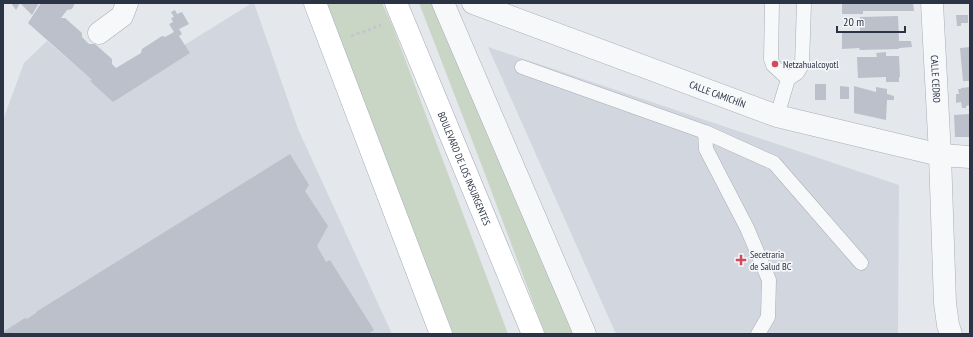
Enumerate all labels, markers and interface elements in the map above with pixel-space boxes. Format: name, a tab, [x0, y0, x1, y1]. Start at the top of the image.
scale bar	[837, 8, 905, 34]
text: 20 m	[843, 14, 864, 29]
street label: CALLE CEDRO	[928, 55, 943, 104]
place label: Netzahualcoyotl	[783, 58, 839, 71]
marker: Netzahualcoyotl	[770, 59, 780, 69]
street label: CALLE CAMICHÍN	[687, 78, 748, 111]
street label: BOULEVARD DE LOS INSURGENTES	[435, 110, 493, 227]
place label: Secetraria de Salud BC	[750, 248, 792, 273]
marker: Secetraria de Salud BC	[735, 254, 747, 266]

